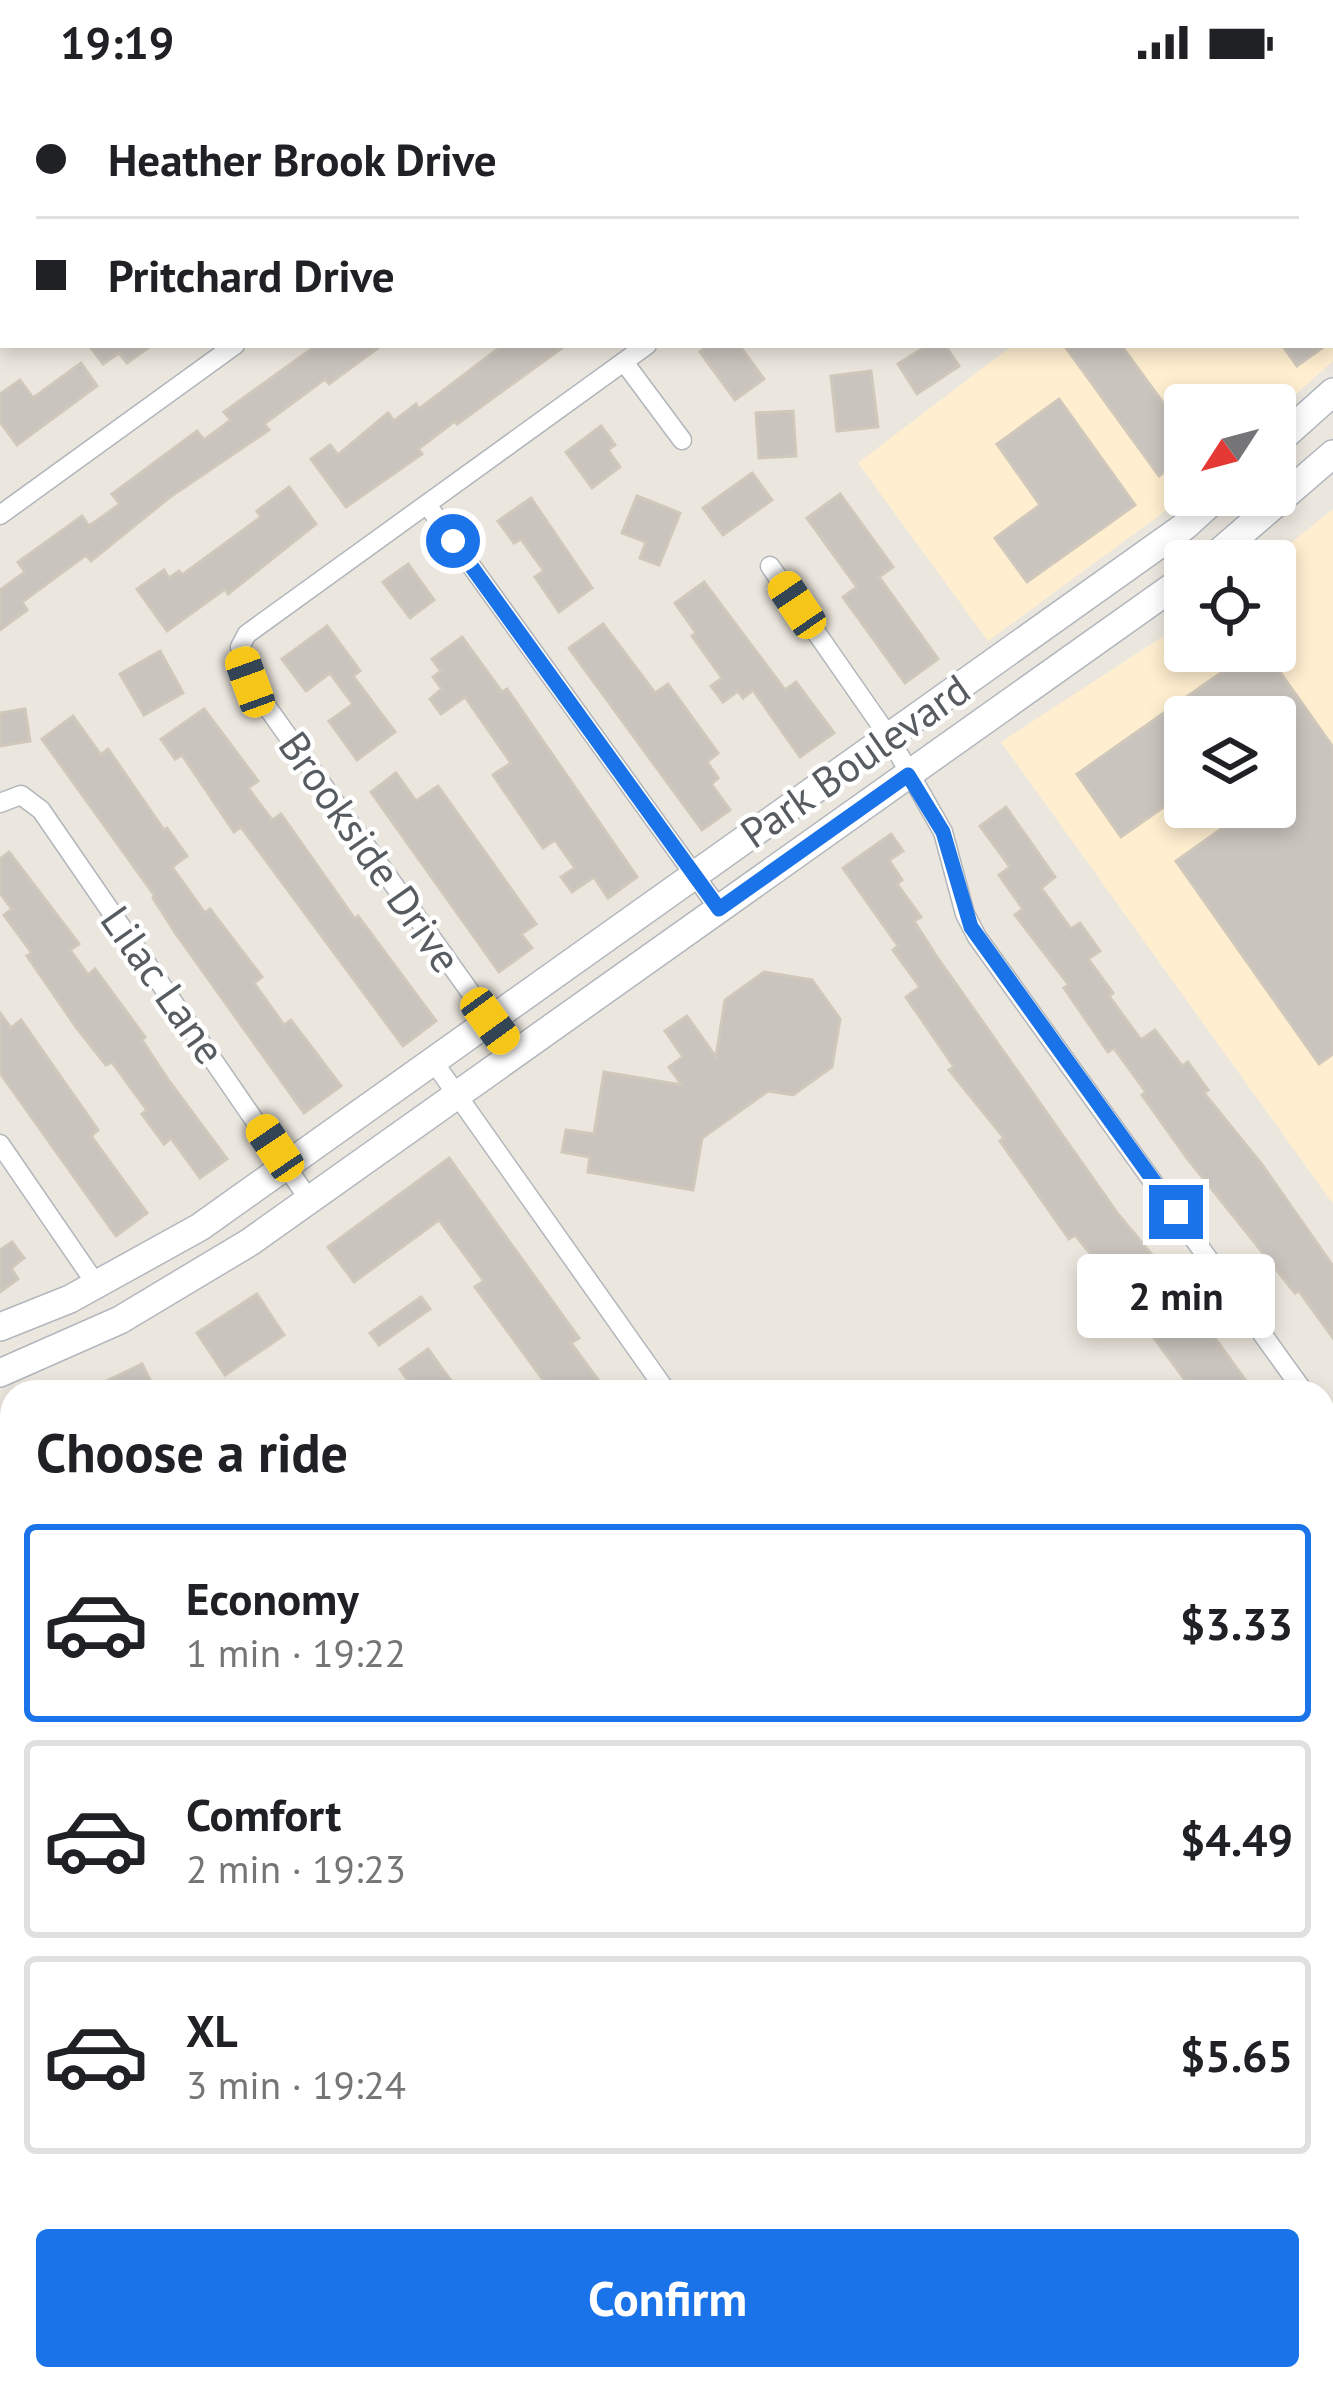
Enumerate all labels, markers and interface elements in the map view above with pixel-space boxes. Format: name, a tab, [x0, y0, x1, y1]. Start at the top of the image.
text: 19:19	[60, 13, 174, 71]
text: Heather Brook Drive	[108, 130, 497, 188]
text: Pritchard Drive	[108, 246, 395, 304]
north arrow	[1164, 384, 1296, 516]
map controls	[1164, 384, 1296, 828]
route start	[426, 514, 480, 568]
button: locate	[1164, 540, 1296, 672]
car	[762, 565, 832, 645]
car	[221, 642, 279, 722]
street label: Park Boulevard	[729, 661, 980, 860]
button: layers	[1164, 696, 1296, 828]
street label: Brookside Drive	[267, 720, 474, 983]
street label: Lilac Lane	[89, 895, 238, 1075]
car	[454, 981, 526, 1061]
car	[240, 1108, 310, 1188]
route end	[1149, 1185, 1203, 1239]
callout: 2 min	[1077, 1254, 1275, 1338]
text: 2 min	[1128, 1270, 1224, 1321]
text: Choose a ride	[36, 1417, 348, 1487]
icon: car	[42, 1569, 150, 1677]
text: Economy	[186, 1569, 359, 1627]
text: $3.33	[1180, 1594, 1293, 1652]
text: 1 min · 19:22	[186, 1627, 406, 1678]
icon: car	[42, 1785, 150, 1893]
text: Comfort	[186, 1785, 341, 1843]
text: $4.49	[1180, 1810, 1293, 1868]
text: 2 min · 19:23	[186, 1843, 406, 1894]
icon: car	[42, 2001, 150, 2109]
text: XL	[186, 2001, 238, 2059]
text: $5.65	[1180, 2026, 1293, 2084]
text: 3 min · 19:24	[186, 2059, 406, 2110]
button: Confirm	[36, 2229, 1299, 2367]

